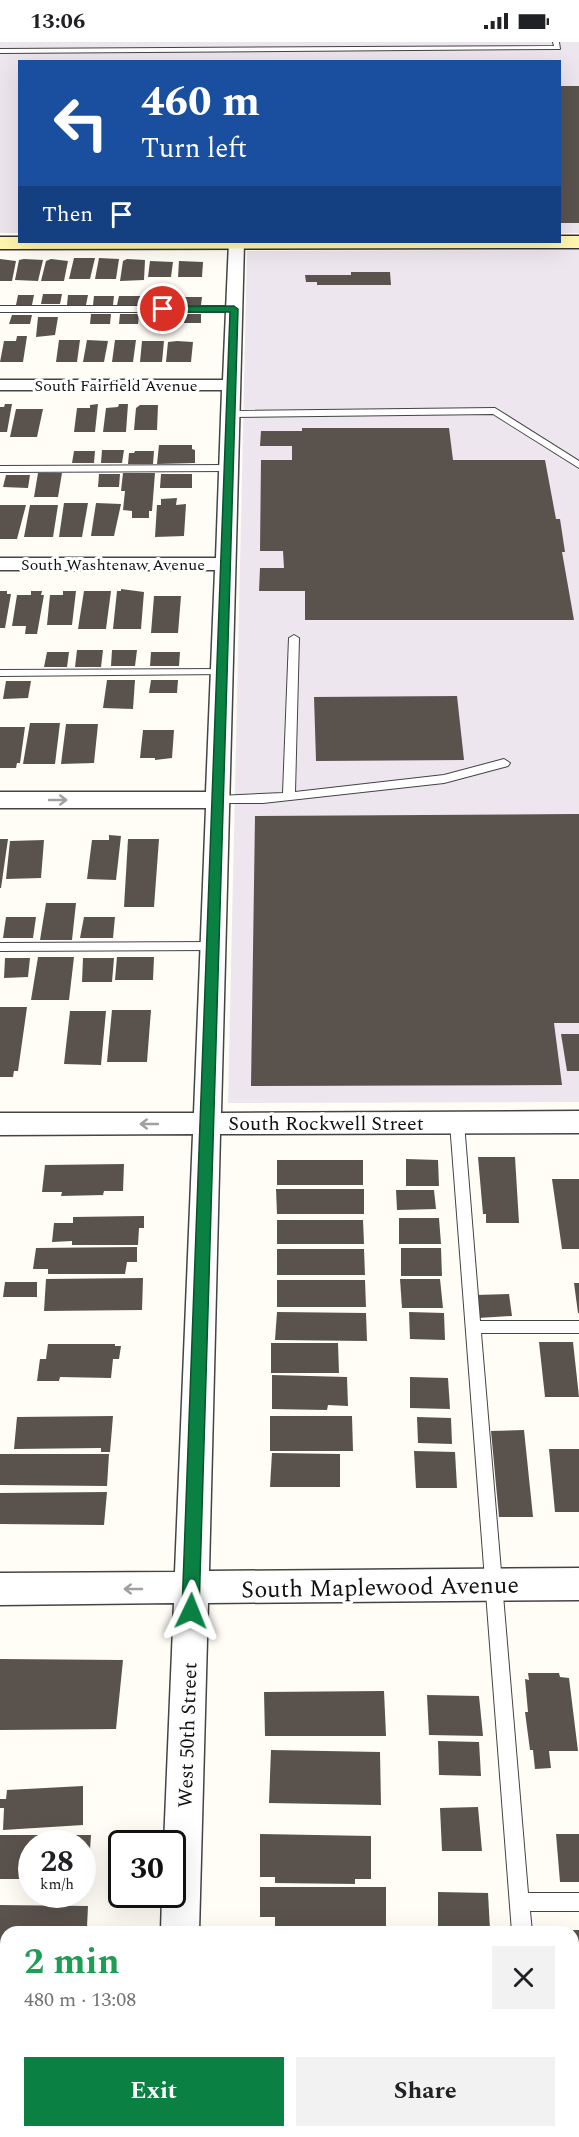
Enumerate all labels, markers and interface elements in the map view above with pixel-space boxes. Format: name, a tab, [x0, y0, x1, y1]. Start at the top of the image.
text: 13:06	[30, 5, 85, 38]
text: 460 m	[141, 71, 260, 134]
icon: left	[42, 84, 120, 162]
text: Turn left	[141, 128, 247, 170]
text: Then	[42, 198, 93, 231]
icon: arrive	[105, 198, 138, 231]
pin	[137, 283, 188, 334]
icon: arrive	[146, 292, 179, 325]
street label: South Fairfield Avenue	[35, 374, 197, 398]
street label: South Washtenaw Avenue	[21, 553, 205, 577]
one-way arrow	[48, 794, 68, 806]
street label: South Rockwell Street	[228, 1109, 424, 1139]
one-way arrow	[139, 1118, 159, 1130]
street label: South Maplewood Avenue	[241, 1568, 519, 1608]
position arrow	[159, 1579, 223, 1643]
one-way arrow	[123, 1583, 143, 1595]
street label: West 50th Street	[170, 1662, 206, 1808]
speed limit sign: 30	[108, 1830, 186, 1908]
text: 28	[40, 1839, 74, 1885]
text: km/h	[40, 1873, 74, 1896]
text: 2 min	[24, 1935, 120, 1990]
button: close	[492, 1946, 555, 2009]
text: 480 m · 13:08	[24, 1985, 136, 2015]
button: Exit	[24, 2057, 284, 2126]
button: Share	[296, 2057, 555, 2126]

